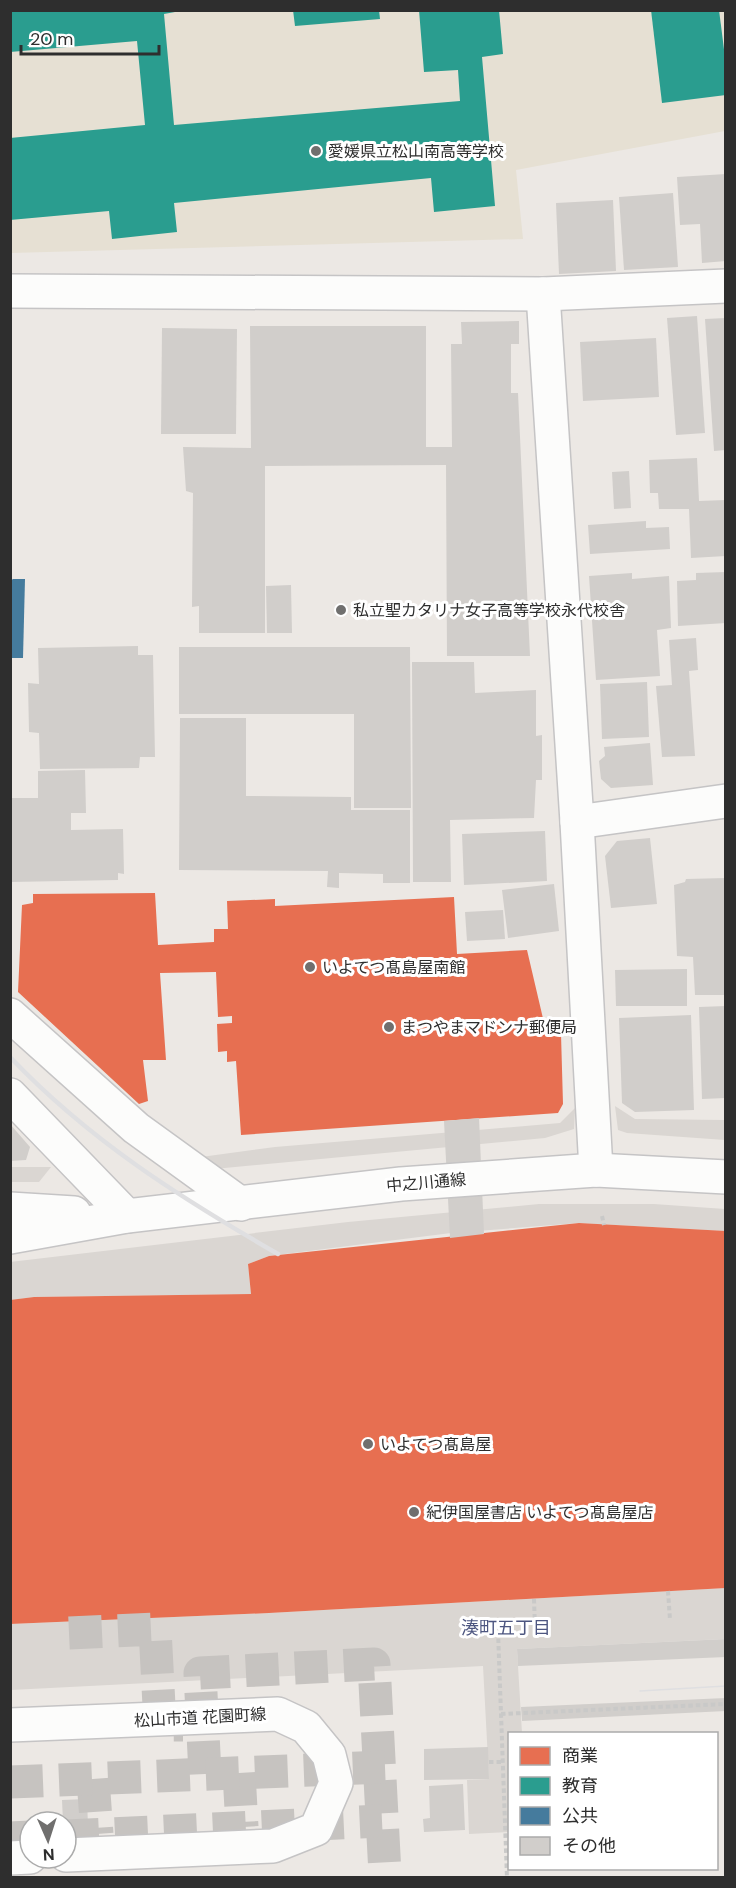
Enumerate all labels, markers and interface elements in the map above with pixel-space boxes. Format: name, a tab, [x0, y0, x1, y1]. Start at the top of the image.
scale bar	[21, 18, 159, 56]
text: 20 m	[30, 27, 73, 51]
place label: 愛媛県立松山南高等学校	[328, 141, 504, 162]
marker: 愛媛県立松山南高等学校	[309, 144, 323, 158]
place label: 私立聖カタリナ女子高等学校永代校舎	[353, 600, 625, 621]
marker: 私立聖カタリナ女子高等学校永代校舎	[334, 603, 348, 617]
place label: いよてつ髙島屋南館	[322, 957, 465, 978]
marker: いよてつ髙島屋南館	[303, 960, 317, 974]
place label: まつやまマドンナ郵便局	[401, 1017, 577, 1038]
marker: まつやまマドンナ郵便局	[382, 1020, 396, 1034]
street label: 中之川通線	[385, 1169, 467, 1196]
place label: いよてつ髙島屋	[380, 1434, 491, 1455]
marker: いよてつ髙島屋	[361, 1437, 375, 1451]
place label: 紀伊国屋書店 いよてつ髙島屋店	[426, 1502, 654, 1523]
marker: 紀伊国屋書店 いよてつ髙島屋店	[407, 1505, 421, 1519]
district label: 湊町五丁目	[461, 1616, 551, 1640]
street label: 松山市道 花園町線	[133, 1704, 267, 1731]
legend	[508, 1732, 718, 1870]
text: 商業	[562, 1744, 598, 1768]
text: 教育	[562, 1774, 598, 1798]
text: 公共	[562, 1804, 598, 1828]
north arrow	[18, 1810, 78, 1870]
text: その他	[562, 1834, 616, 1858]
text: N	[42, 1844, 55, 1865]

